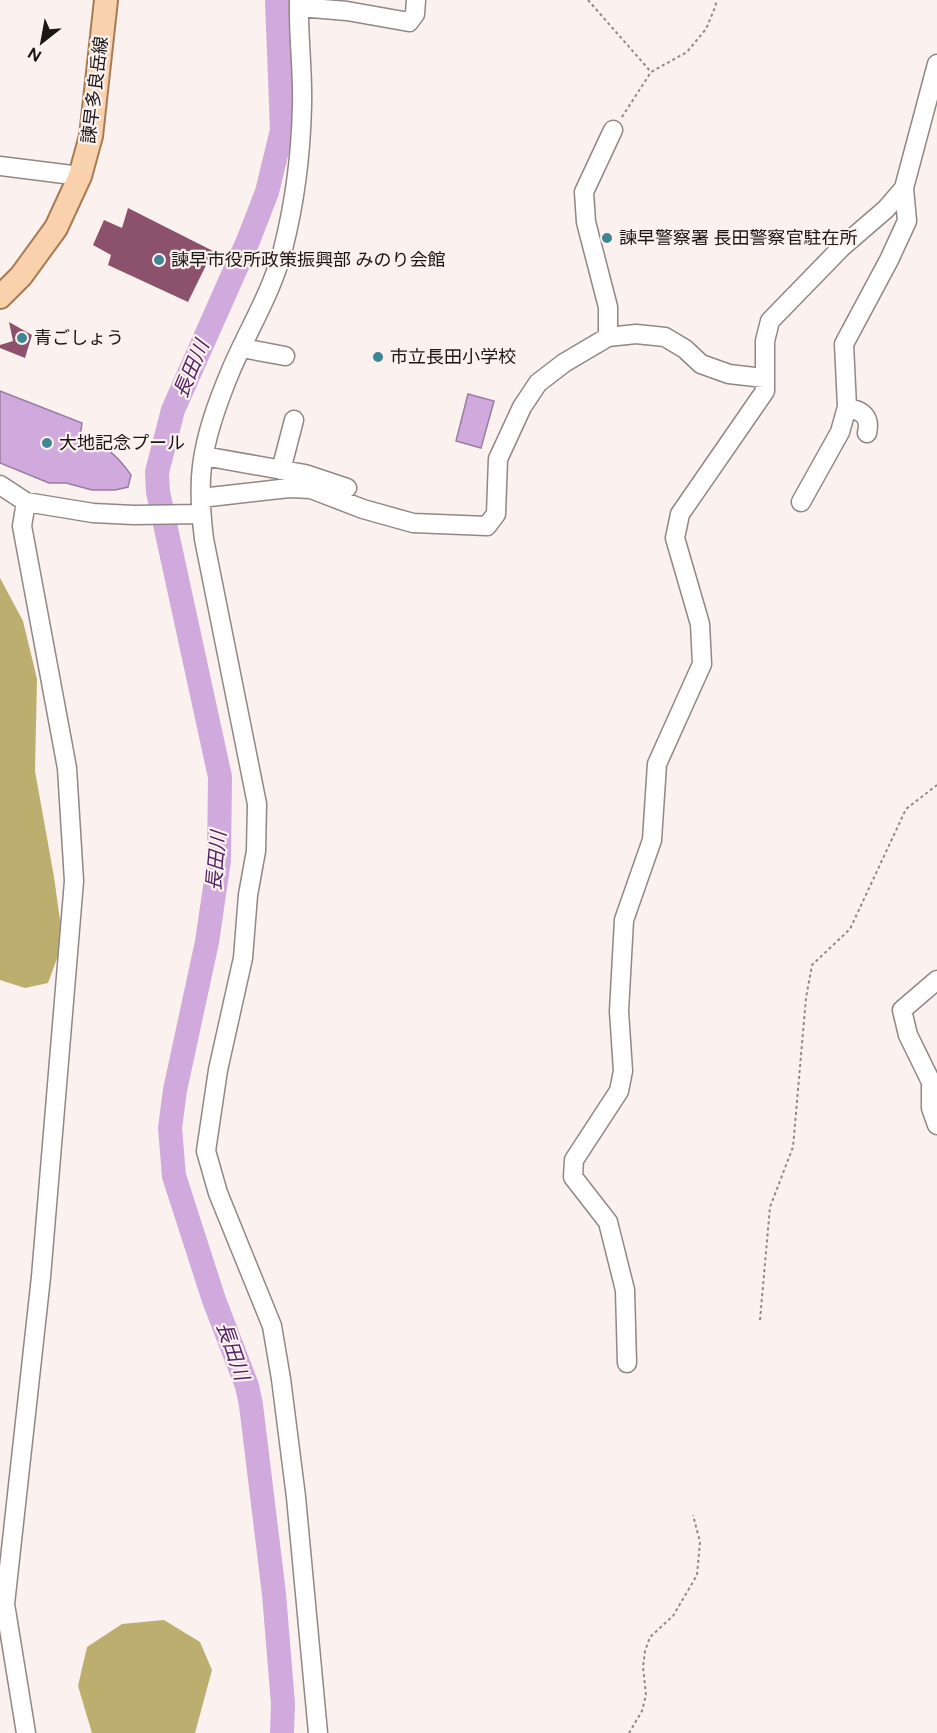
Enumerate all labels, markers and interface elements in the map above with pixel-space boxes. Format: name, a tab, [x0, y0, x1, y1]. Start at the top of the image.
north arrow	[12, 12, 72, 72]
street label: 諫早多良岳線	[78, 35, 112, 145]
text: N	[24, 43, 45, 66]
place label: 諫早警察署 長田警察官駐在所	[619, 227, 857, 249]
marker: 諫早警察署 長田警察官駐在所	[600, 231, 614, 245]
place label: 諫早市役所政策振興部 みのり会館	[171, 249, 445, 271]
marker: 諫早市役所政策振興部 みのり会館	[152, 253, 166, 267]
place label: 青ごしょう	[34, 327, 124, 349]
marker: 青ごしょう	[15, 331, 29, 345]
water label: 長田川	[168, 335, 215, 401]
place label: 市立長田小学校	[390, 346, 516, 368]
marker: 市立長田小学校	[371, 350, 385, 364]
place label: 大地記念プール	[59, 432, 185, 454]
marker: 大地記念プール	[40, 436, 54, 450]
water label: 長田川	[201, 828, 231, 892]
water label: 長田川	[212, 1319, 255, 1385]

